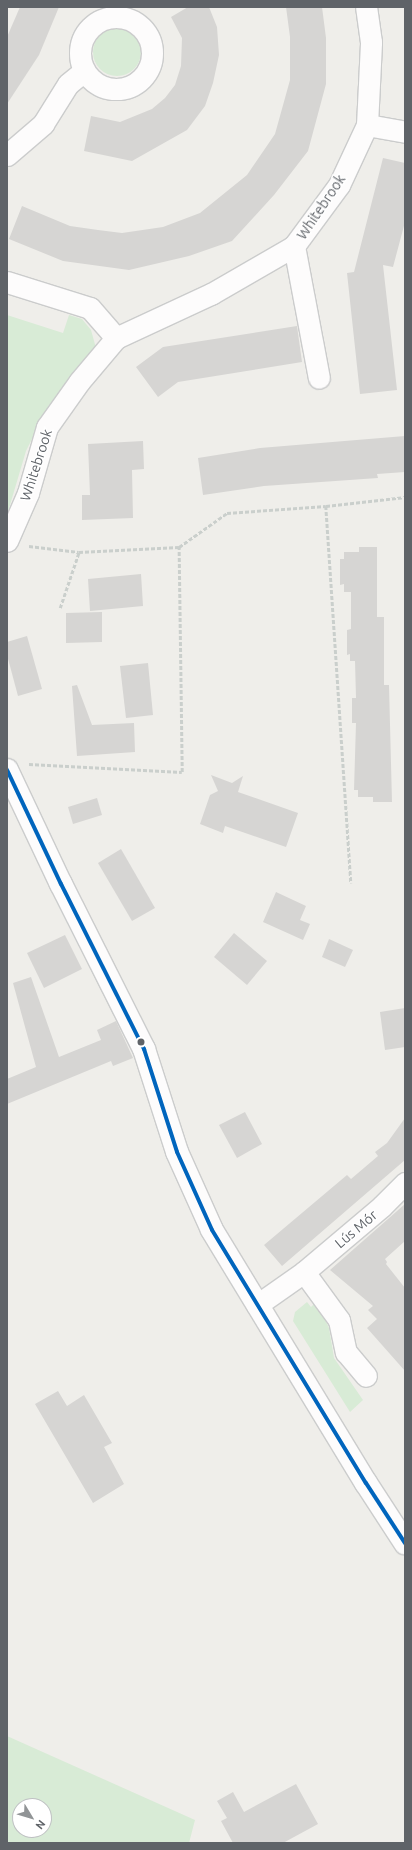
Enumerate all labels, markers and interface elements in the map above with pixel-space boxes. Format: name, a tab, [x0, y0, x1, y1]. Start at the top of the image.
street label: Whitebrook	[293, 171, 349, 243]
street label: Whitebrook	[17, 427, 55, 503]
unlabelled marker	[136, 1037, 146, 1047]
street label: Lús Mór	[331, 1206, 381, 1252]
north arrow	[12, 1798, 52, 1838]
text: N	[33, 1818, 48, 1832]

